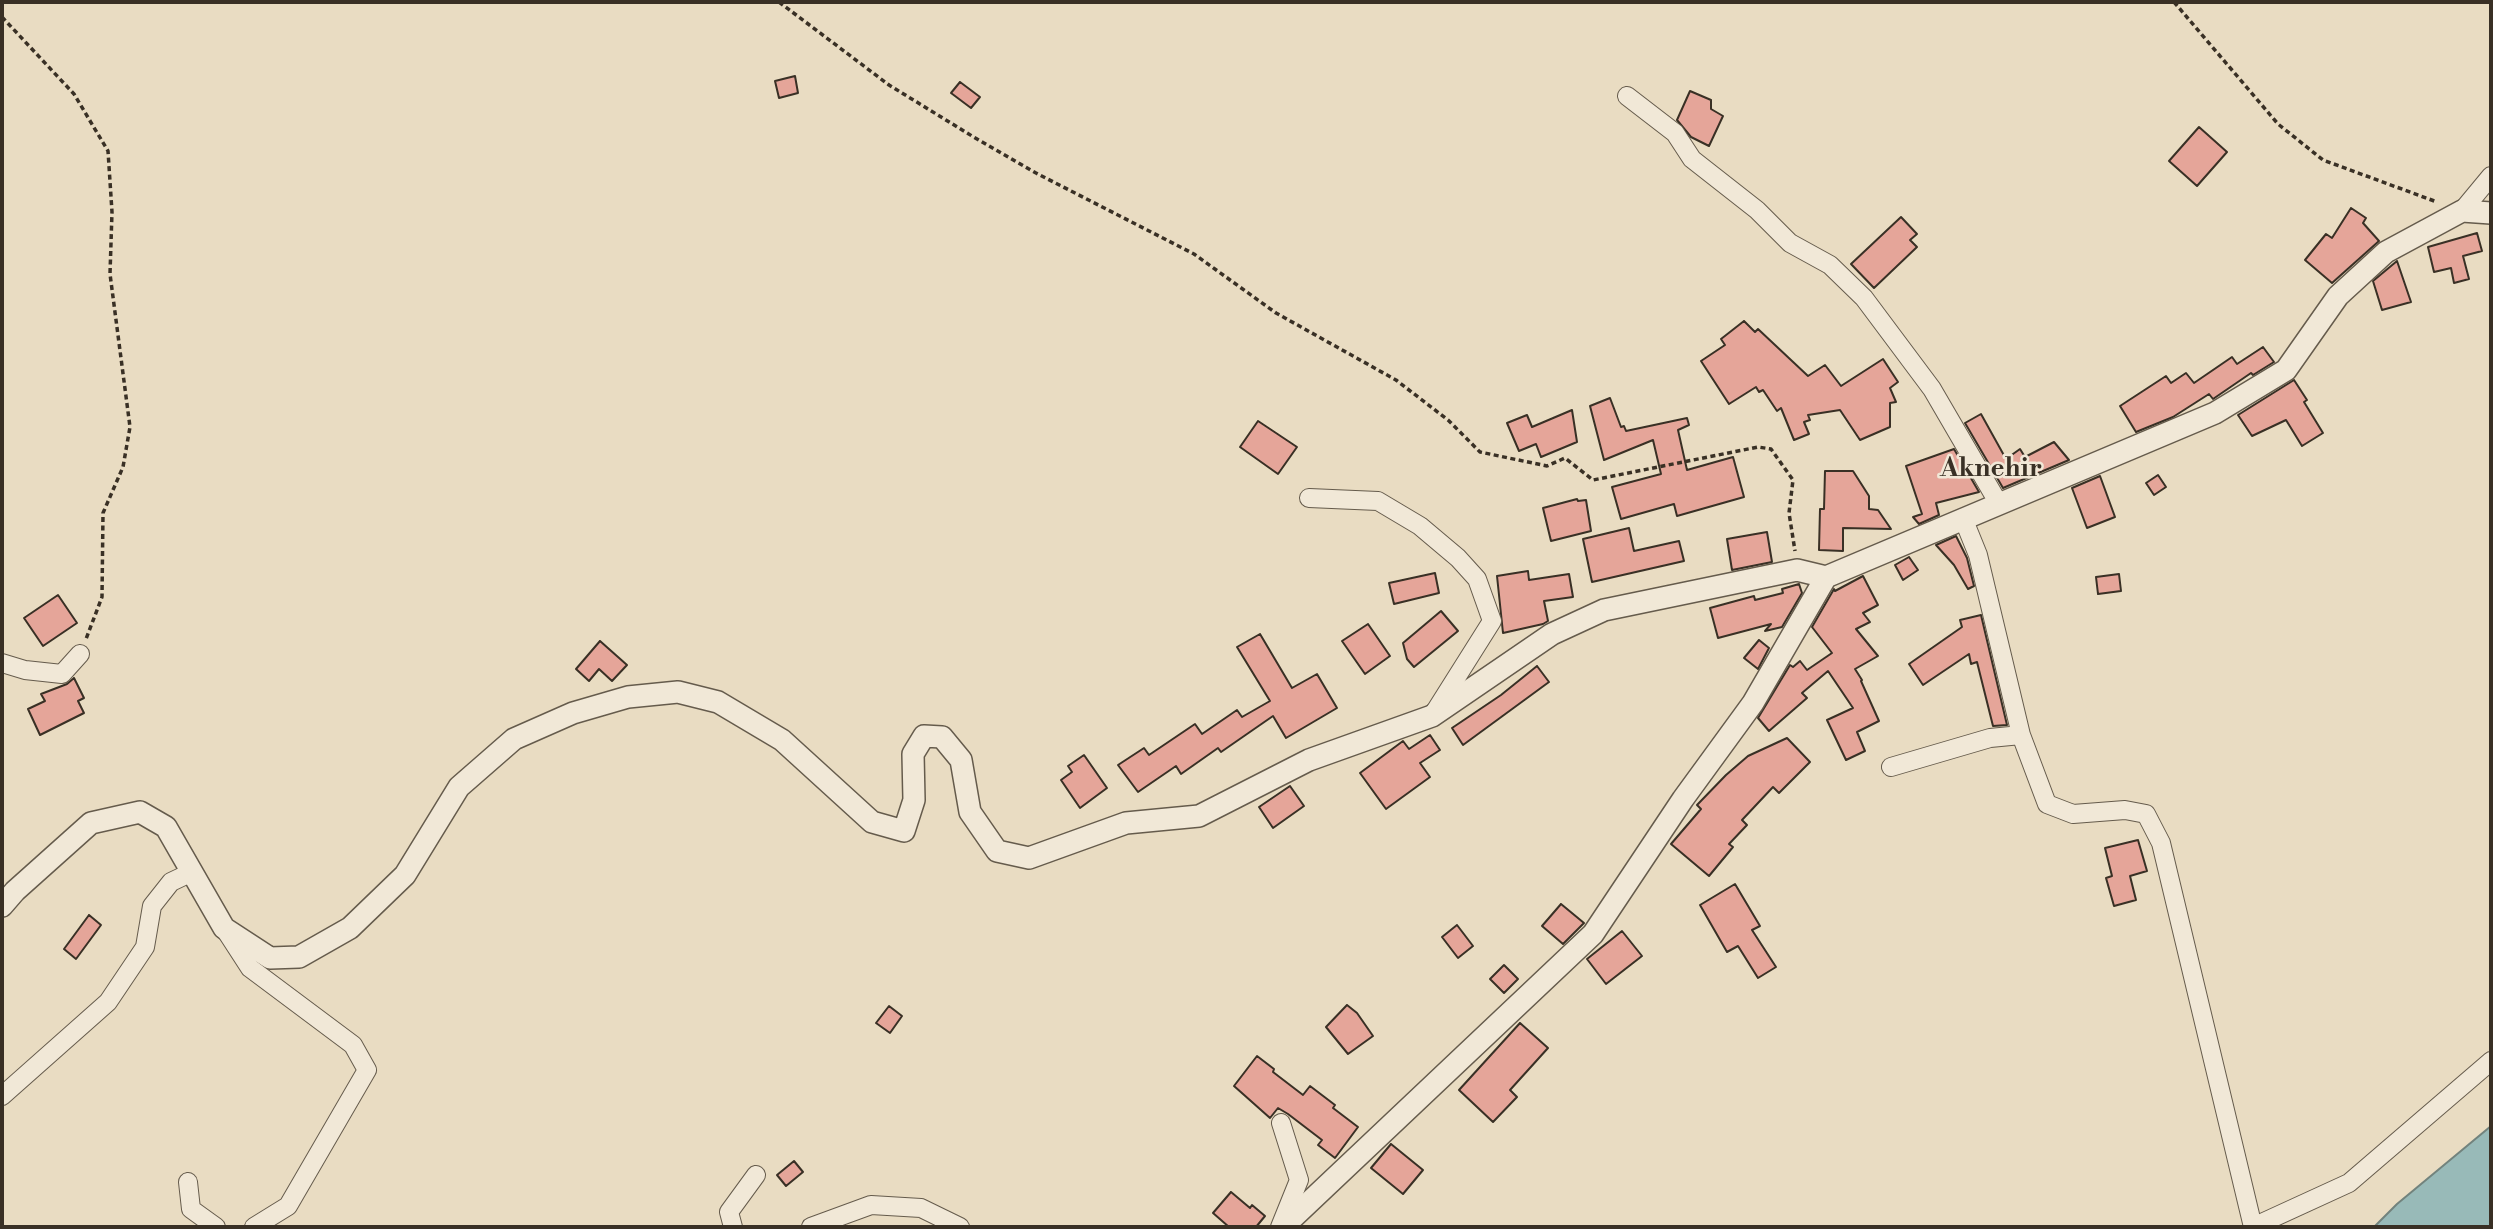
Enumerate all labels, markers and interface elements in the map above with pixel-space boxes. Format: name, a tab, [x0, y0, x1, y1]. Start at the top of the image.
district label: Aknehir	[1940, 454, 2042, 486]

